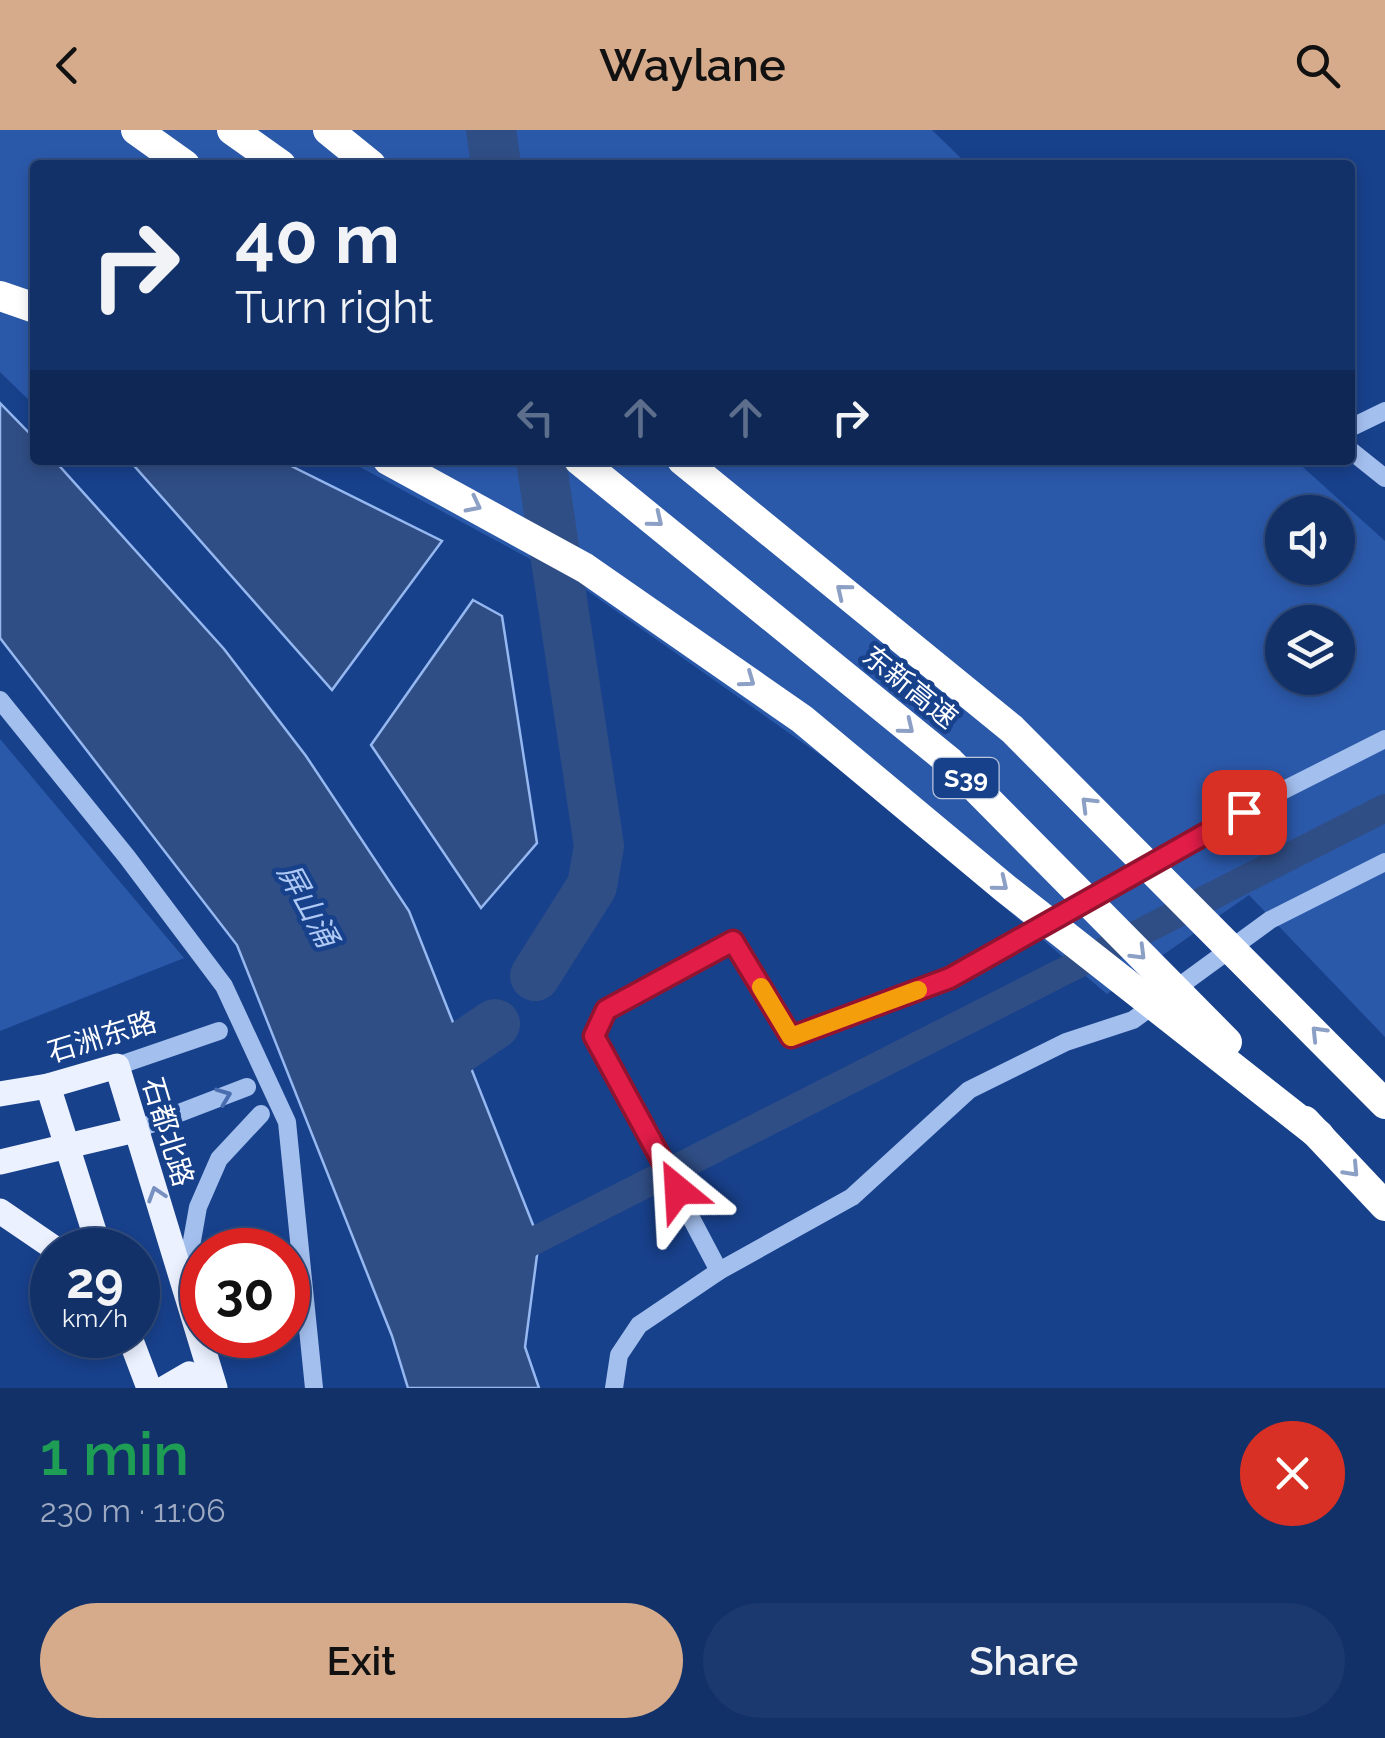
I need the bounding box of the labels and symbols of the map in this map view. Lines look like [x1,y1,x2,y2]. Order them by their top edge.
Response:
one-way arrow [464,493,482,512]
one-way arrow [644,508,662,526]
one-way arrow [837,585,855,603]
street label: 东新高速 [856,639,964,735]
one-way arrow [736,668,755,686]
one-way arrow [895,715,913,733]
road number: S39 [934,758,998,798]
pin [1202,770,1287,855]
one-way arrow [1082,798,1100,816]
water label: 屏山涌 [271,857,347,955]
one-way arrow [989,872,1007,890]
one-way arrow [1128,942,1146,960]
street label: 石洲东路 [44,1005,160,1069]
one-way arrow [1312,1027,1330,1045]
street label: 石都北路 [136,1074,200,1190]
one-way arrow [214,1087,231,1108]
position arrow [626,1138,730,1242]
one-way arrow [1340,1159,1358,1177]
one-way arrow [147,1187,167,1204]
speed limit sign: 30 [180,1228,310,1358]

